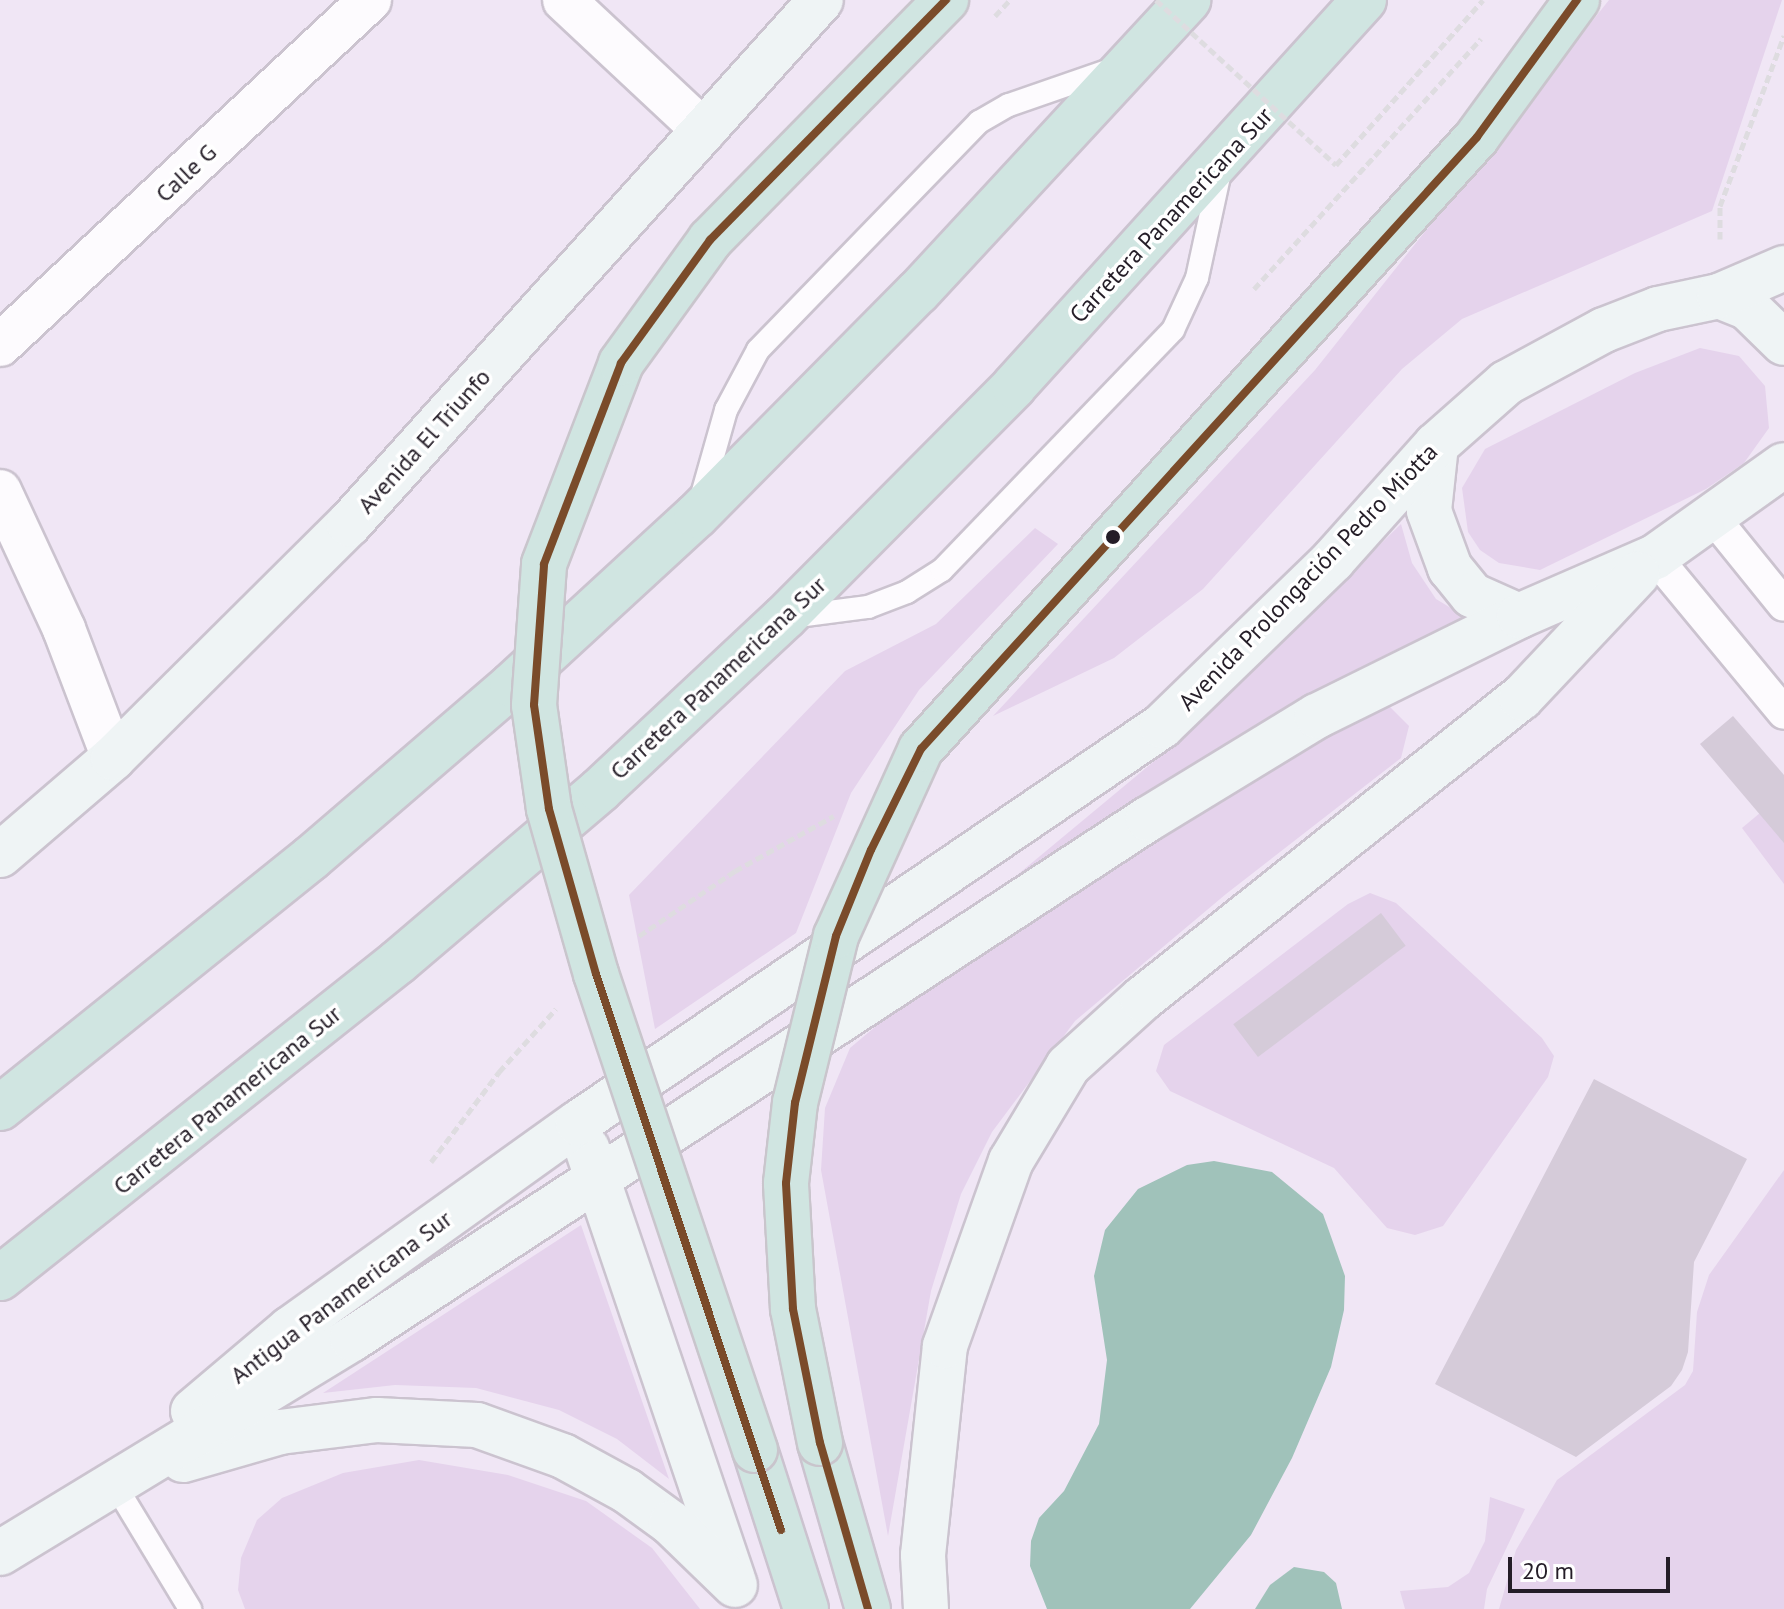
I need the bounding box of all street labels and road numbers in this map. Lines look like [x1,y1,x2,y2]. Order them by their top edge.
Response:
street label: Carretera Panamericana Sur [1064,101,1278,329]
street label: Calle G [150,138,222,208]
street label: Avenida El Triunfo [351,362,497,520]
street label: Avenida Prolongación Pedro Miotta [1173,437,1443,717]
street label: Carretera Panamericana Sur [604,571,832,785]
street label: Carretera Panamericana Sur [108,999,346,1201]
street label: Antigua Panamericana Sur [225,1204,457,1390]

